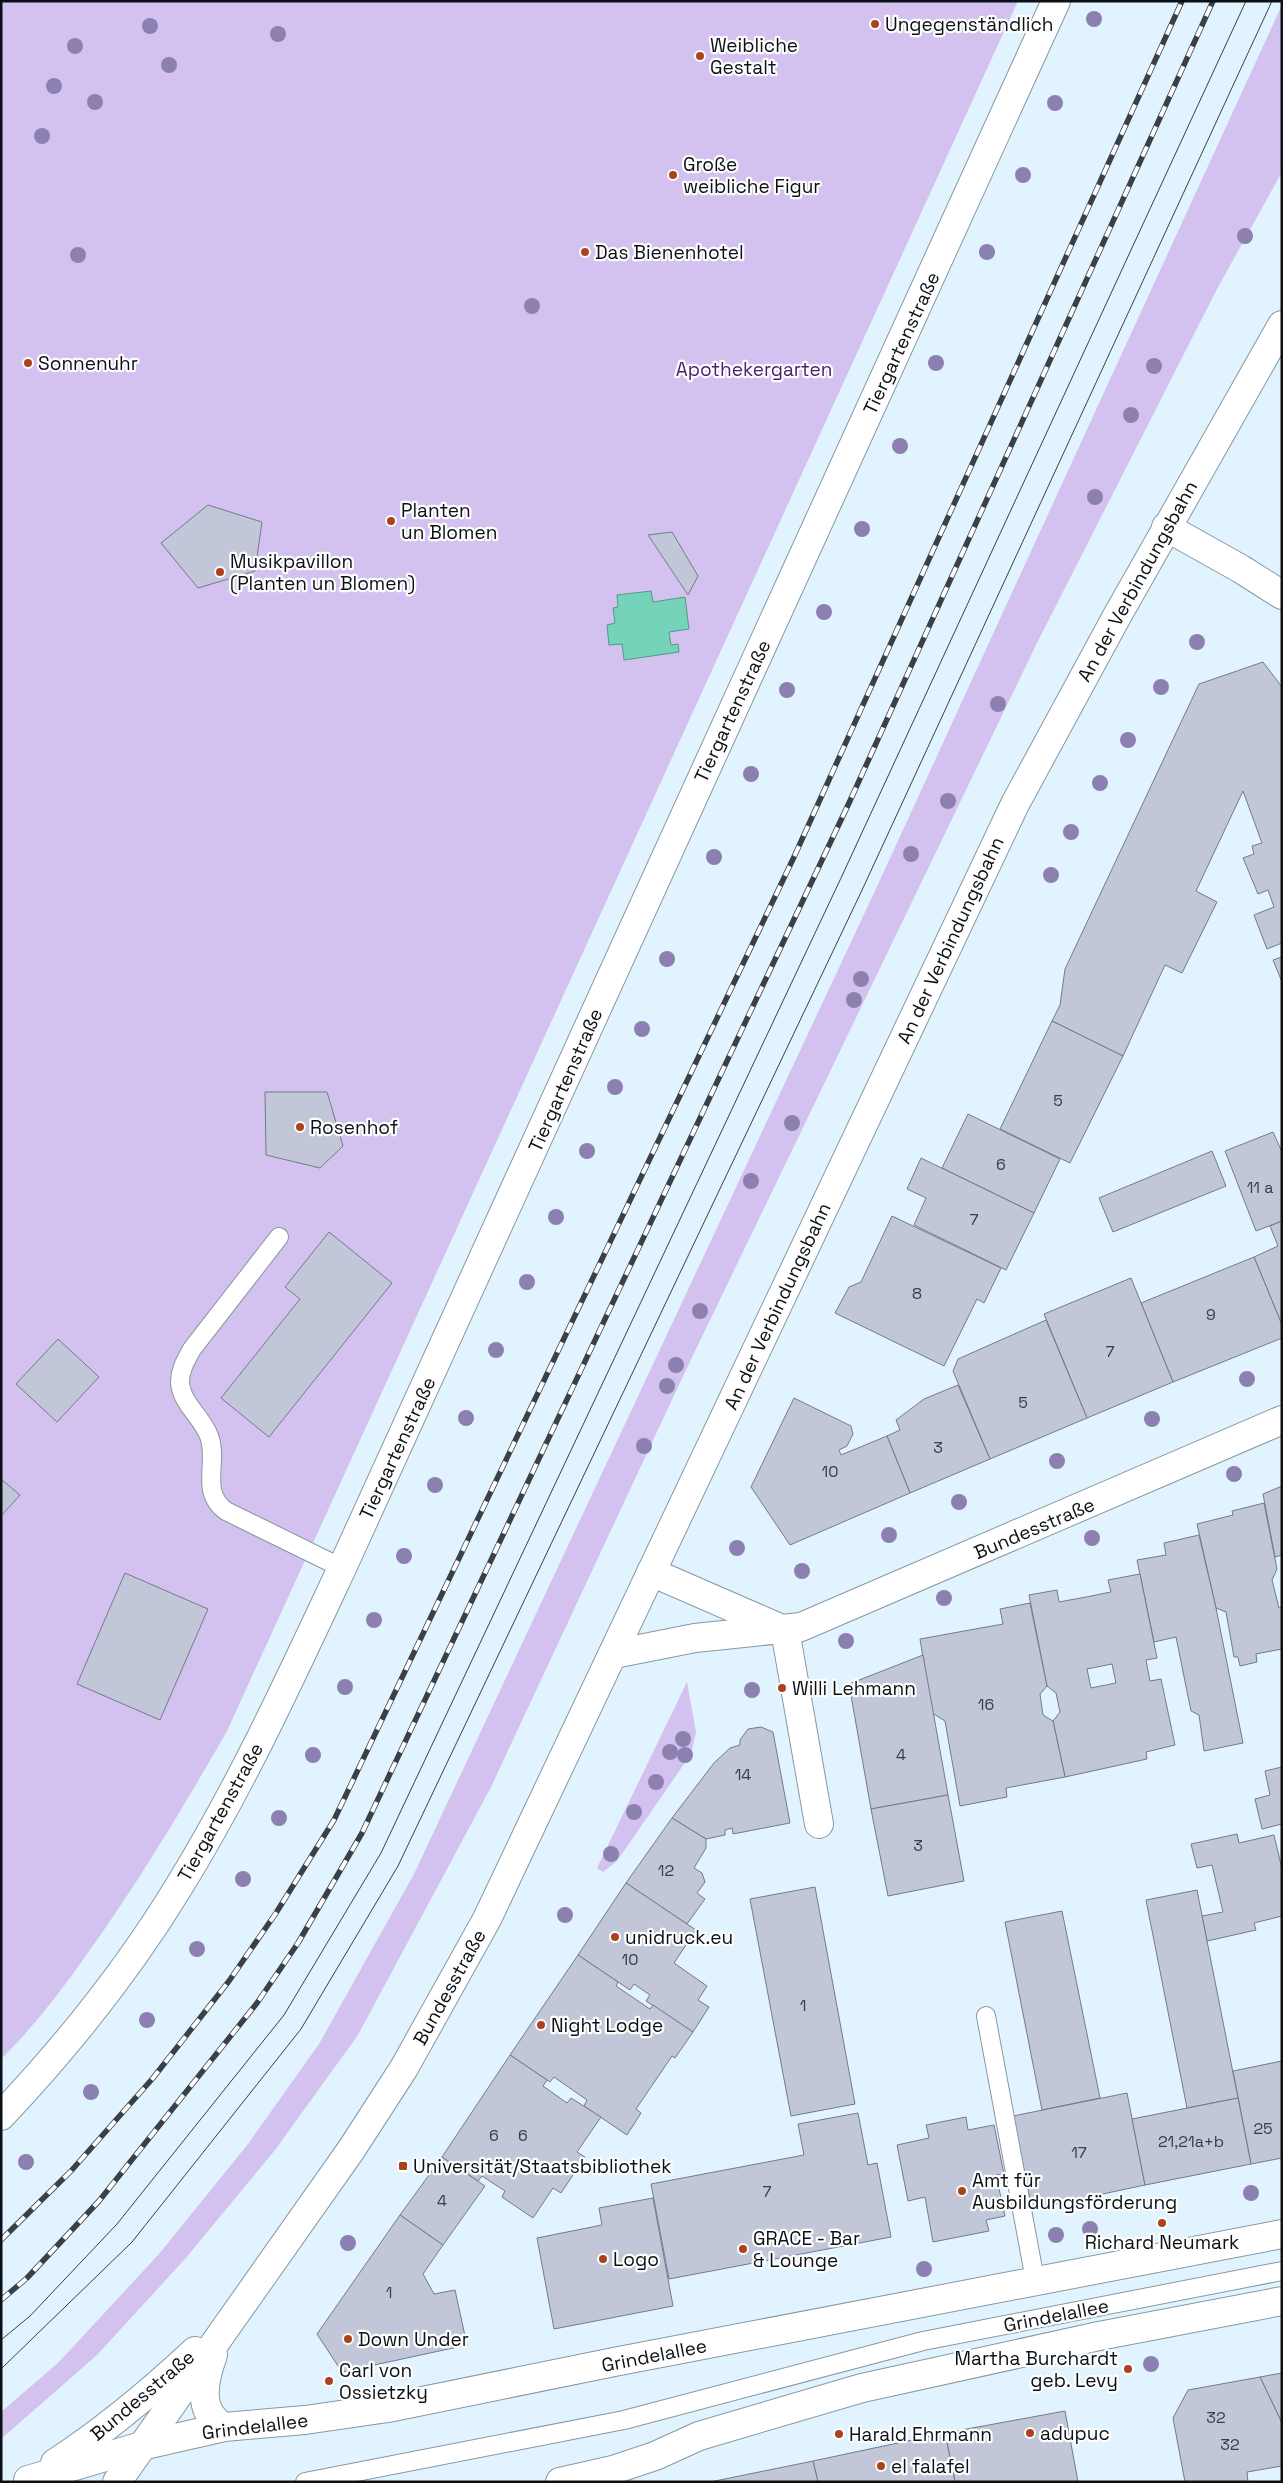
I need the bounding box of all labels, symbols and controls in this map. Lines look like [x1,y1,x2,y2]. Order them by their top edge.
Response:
place label: Ungegenständlich [885,12,1053,37]
marker: Ungegenständlich [869,18,881,30]
place label: Weibliche Gestalt [710,33,798,80]
marker: Weibliche Gestalt [694,50,706,62]
place label: Große weibliche Figur [683,152,821,199]
marker: Große weibliche Figur [667,169,679,181]
place label: Das Bienenhotel [595,240,744,265]
marker: Das Bienenhotel [579,246,591,258]
street label: Tiergartenstraße [857,268,945,419]
place label: Sonnenuhr [38,351,138,376]
marker: Sonnenuhr [22,357,34,369]
park label: Apothekergarten [676,357,832,382]
street label: An der Verbindungsbahn [1072,476,1203,686]
place label: Planten un Blomen [401,498,497,545]
marker: Planten un Blomen [385,515,397,527]
place label: Musikpavillon (Planten un Blomen) [230,549,415,596]
marker: Musikpavillon (Planten un Blomen) [214,566,226,578]
street label: Tiergartenstraße [688,636,776,787]
street label: An der Verbindungsbahn [891,833,1010,1048]
street label: Tiergartenstraße [523,1004,608,1156]
house number: 5 [1053,1090,1063,1111]
place label: Rosenhof [310,1115,398,1140]
marker: Rosenhof [294,1121,306,1133]
house number: 6 [996,1154,1006,1175]
house number: 11 a [1247,1177,1273,1198]
street label: An der Verbindungsbahn [718,1199,837,1414]
house number: 7 [969,1209,979,1230]
house number: 8 [912,1283,922,1304]
house number: 9 [1206,1304,1216,1325]
house number: 7 [1105,1341,1115,1362]
street label: Tiergartenstraße [353,1373,441,1524]
house number: 5 [1018,1392,1028,1413]
house number: 3 [933,1437,943,1458]
house number: 10 [822,1461,838,1482]
street label: Bundesstraße [970,1492,1098,1565]
place label: Willi Lehmann [792,1676,916,1701]
marker: Willi Lehmann [776,1682,788,1694]
house number: 16 [978,1694,994,1715]
street label: Tiergartenstraße [172,1738,269,1886]
house number: 4 [896,1744,906,1765]
house number: 14 [735,1764,751,1785]
house number: 3 [913,1835,923,1856]
house number: 12 [658,1860,674,1881]
street label: Bundesstraße [407,1925,492,2050]
place label: unidruck.eu [625,1925,733,1950]
marker: unidruck.eu [609,1931,621,1943]
house number: 10 [622,1949,638,1970]
house number: 1 [800,1995,806,2016]
place label: Night Lodge [551,2013,663,2038]
marker: Night Lodge [535,2019,547,2031]
house number: 25 [1253,2118,1273,2139]
house number: 6 [489,2125,499,2146]
house number: 6 [518,2125,528,2146]
house number: 21,21a+b [1158,2131,1224,2152]
house number: 17 [1071,2142,1087,2163]
place label: Universität/Staatsbibliothek [413,2154,671,2179]
marker: Universität/Staatsbibliothek [397,2160,409,2172]
place label: Amt für Ausbildungsförderung [972,2168,1177,2215]
house number: 7 [762,2181,772,2202]
marker: Amt für Ausbildungsförderung [956,2185,968,2197]
house number: 4 [437,2190,447,2211]
marker: Richard Neumark [1156,2217,1168,2229]
place label: GRACE - Bar & Lounge [753,2226,860,2273]
place label: Richard Neumark [1085,2230,1239,2255]
marker: GRACE - Bar & Lounge [737,2243,749,2255]
place label: Logo [613,2247,659,2272]
marker: Logo [597,2253,609,2265]
house number: 1 [386,2282,392,2303]
street label: Grindelallee [1001,2293,1111,2338]
place label: Down Under [358,2327,469,2352]
marker: Down Under [342,2333,354,2345]
street label: Grindelallee [599,2333,709,2378]
street label: Bundesstraße [85,2344,200,2446]
place label: Martha Burchardt geb. Levy [955,2346,1118,2393]
place label: Carl von Ossietzky [339,2358,428,2405]
marker: Martha Burchardt geb. Levy [1122,2363,1134,2375]
marker: Carl von Ossietzky [323,2375,335,2387]
house number: 32 [1206,2407,1226,2428]
street label: Grindelallee [200,2408,310,2445]
place label: adupuc [1040,2421,1110,2446]
place label: Harald Ehrmann [849,2422,992,2447]
marker: adupuc [1024,2427,1036,2439]
marker: Harald Ehrmann [833,2428,845,2440]
house number: 32 [1220,2434,1240,2455]
place label: el falafel [891,2454,970,2479]
marker: el falafel [875,2460,887,2472]

